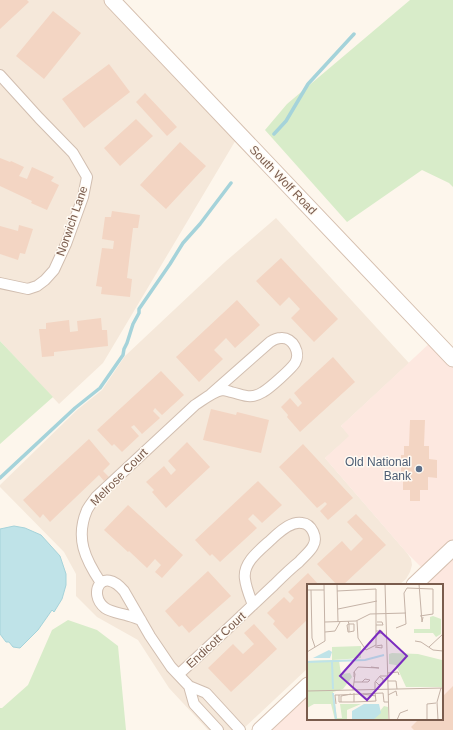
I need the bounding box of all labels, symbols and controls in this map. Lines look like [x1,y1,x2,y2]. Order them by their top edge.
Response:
street label: South Wolf Road [247,143,319,217]
street label: Norwich Lane [53,184,91,258]
street label: Melrose Court [87,445,151,509]
place label: Old National Bank [345,455,412,483]
marker: Old National Bank [414,464,424,474]
inset map [307,584,443,720]
street label: Endicott Court [183,609,249,671]

